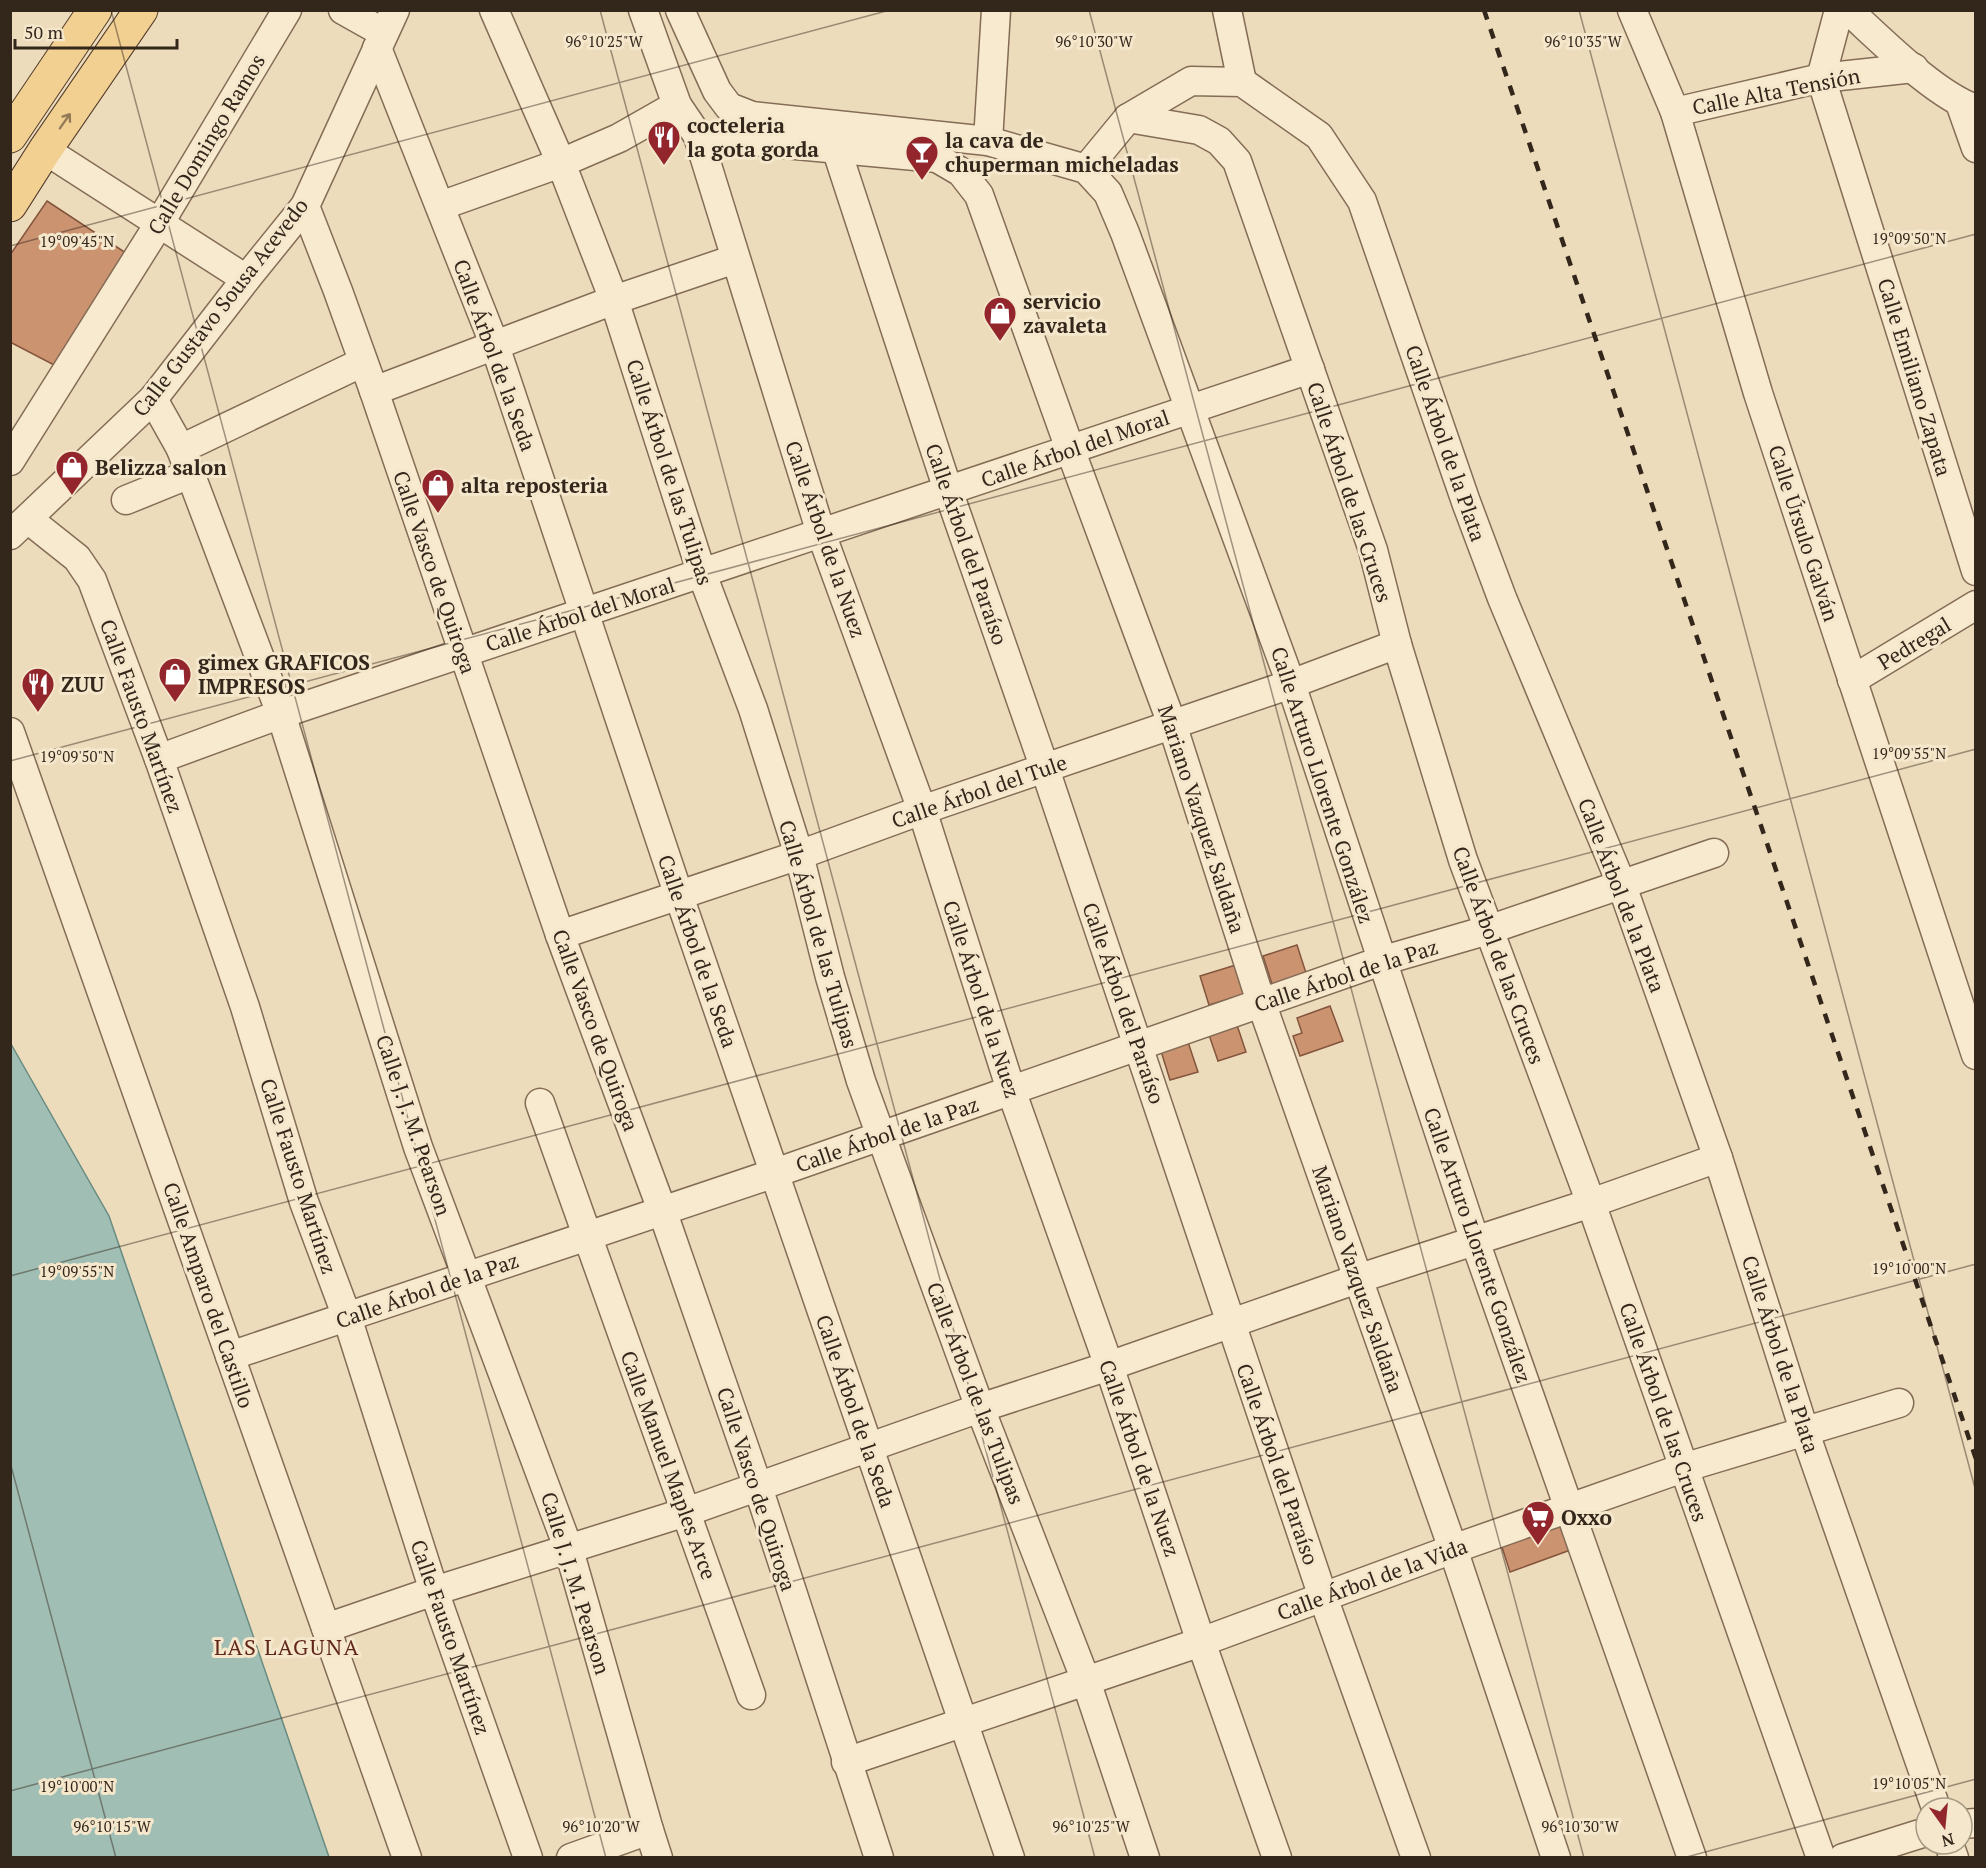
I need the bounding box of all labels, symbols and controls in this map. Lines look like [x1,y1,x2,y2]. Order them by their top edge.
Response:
scale bar [15,12,177,50]
text: 50 m [24,20,64,44]
text: 96°10'25"W [565,31,644,51]
text: 96°10'30"W [1055,31,1134,51]
text: 96°10'35"W [1544,31,1623,51]
street label: Calle Domingo Ramos [141,48,271,240]
street label: Calle Alta Tensión [1690,61,1863,121]
place label: cocteleria la gota gorda [687,111,819,163]
one-way arrow [59,113,71,129]
restaurant icon: cocteleria la gota gorda [646,119,682,166]
place label: la cava de chuperman micheladas [945,126,1179,178]
bar icon: la cava de chuperman micheladas [904,134,940,181]
street label: Calle Gustavo Sousa Acevedo [126,192,314,422]
text: 19°09'50"N [1872,228,1946,248]
text: 19°09'45"N [40,231,114,251]
street label: Calle Árbol de la Seda [447,255,543,455]
street label: Calle Emiliano Zapata [1872,274,1959,480]
place label: servicio zavaleta [1023,287,1107,339]
shop icon: servicio zavaleta [982,295,1018,342]
street label: Calle Árbol de la Plata [1399,341,1493,545]
street label: Calle Árbol de las Tulipas [620,355,720,589]
street label: Calle Árbol de las Cruces [1301,378,1399,606]
street label: Calle Árbol del Moral [977,403,1173,493]
street label: Calle Árbol de la Nuez [779,437,873,641]
street label: Calle Árbol del Paraíso [919,440,1015,648]
street label: Calle Úrsulo Galván [1762,441,1846,625]
shop icon: Belizza salon [54,449,90,496]
place label: Belizza salon [95,453,227,481]
street label: Calle Vasco de Quiroga [387,467,483,678]
shop icon: alta reposteria [420,467,456,514]
place label: alta reposteria [461,471,608,499]
street label: Calle Árbol del Moral [482,570,678,658]
street label: Pedregal [1872,610,1956,676]
street label: Calle Fausto Martínez [94,615,190,817]
street label: Calle Arturo Llorente González [1265,643,1381,927]
place label: gimex GRAFICOS IMPRESOS [198,648,370,700]
shop icon: gimex GRAFICOS IMPRESOS [157,656,193,703]
restaurant icon: ZUU [20,666,56,713]
place label: ZUU [61,670,104,698]
street label: Mariano Vazquez Saldaña [1152,701,1252,937]
text: 19°09'55"N [1872,743,1946,763]
text: 19°09'50"N [40,746,114,766]
street label: Calle Árbol del Tule [888,748,1070,834]
street label: Calle Árbol de la Plata [1572,794,1672,997]
street label: Calle Árbol de las Tulipas [773,817,865,1051]
street label: Calle Árbol de las Cruces [1446,842,1552,1068]
street label: Calle Árbol de la Seda [652,851,744,1052]
street label: Calle Árbol de la Nuez [937,897,1027,1101]
street label: Calle Árbol del Paraíso [1076,899,1172,1107]
street label: Calle Vasco de Quiroga [546,925,646,1135]
street label: Calle Árbol de la Paz [1251,932,1441,1018]
street label: Calle J. J. M. Pearson [370,1031,458,1220]
street label: Calle Fausto Martínez [254,1075,344,1277]
street label: Calle Árbol de la Paz [792,1090,982,1178]
street label: Calle Arturo Llorente González [1418,1104,1538,1386]
street label: Mariano Vazquez Saldaña [1306,1162,1410,1397]
street label: Calle Amparo del Castillo [157,1178,261,1412]
street label: Calle Árbol de la Paz [332,1246,522,1334]
street label: Calle Árbol de la Plata [1736,1252,1826,1457]
text: 19°10'00"N [1872,1258,1946,1278]
text: 19°09'55"N [40,1261,114,1281]
street label: Calle Árbol de las Tulipas [921,1278,1031,1508]
street label: Calle Árbol de las Cruces [1613,1299,1715,1525]
street label: Calle Árbol de la Seda [810,1311,902,1512]
street label: Calle Manuel Maples Arce [615,1347,723,1583]
street label: Calle Árbol de la Nuez [1093,1356,1187,1560]
street label: Calle Árbol del Paraíso [1230,1360,1326,1568]
street label: Calle Vasco de Quiroga [711,1383,803,1595]
street label: Calle J. J. M. Pearson [535,1488,617,1678]
supermarket icon: Oxxo [1520,1499,1556,1546]
place label: Oxxo [1561,1503,1612,1531]
street label: Calle Árbol de la Vida [1273,1531,1471,1626]
street label: Calle Fausto Martínez [405,1536,497,1738]
district label: LAS LAGUNA [214,1632,360,1661]
text: 19°10'05"N [1872,1773,1946,1793]
text: 19°10'00"N [40,1776,114,1796]
north arrow [1914,1796,1974,1856]
text: 96°10'15"W [73,1816,152,1836]
text: 96°10'20"W [562,1816,641,1836]
text: 96°10'25"W [1052,1816,1131,1836]
text: 96°10'30"W [1541,1816,1620,1836]
text: N [1939,1828,1957,1853]

